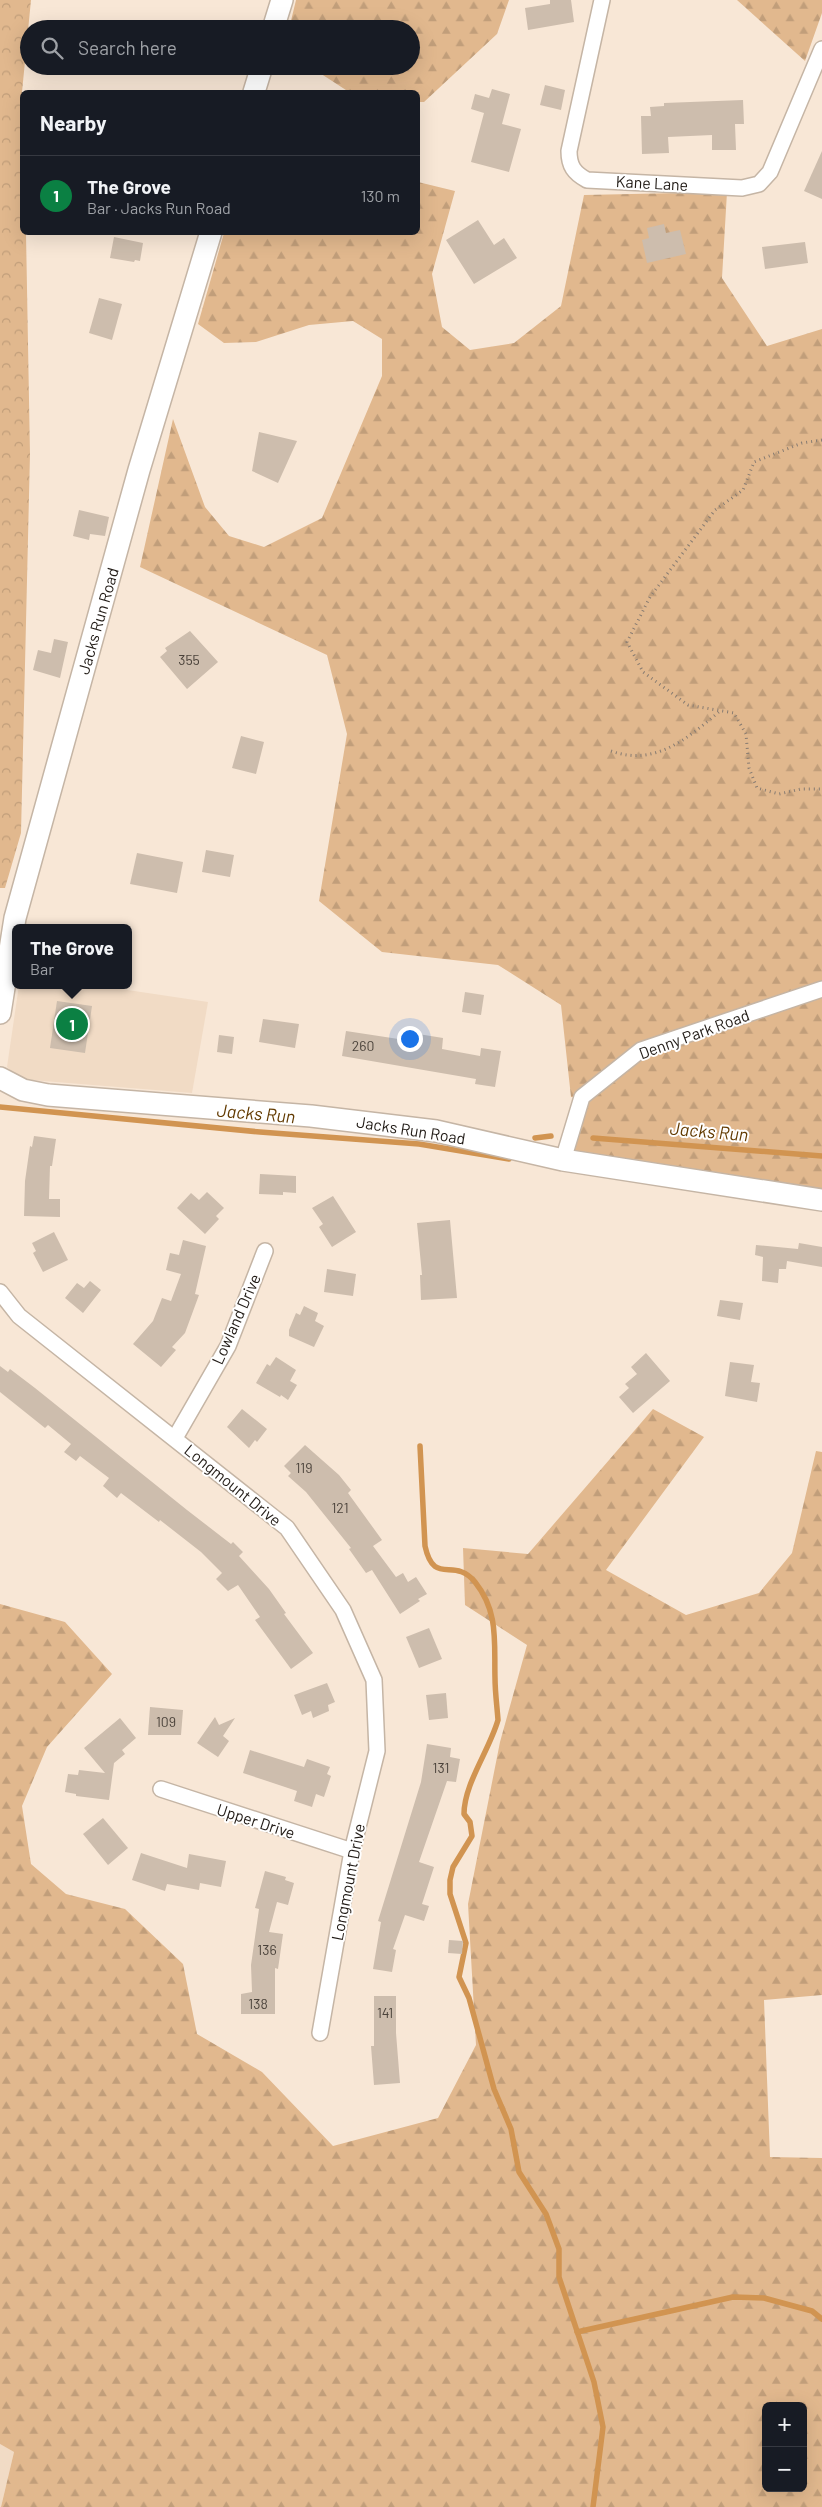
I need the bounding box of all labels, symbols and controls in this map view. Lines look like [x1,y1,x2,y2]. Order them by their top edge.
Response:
search box [20,20,420,75]
icon: search [38,34,66,62]
text: Search here [78,36,177,59]
text: Nearby [40,110,106,135]
street label: Kane Lane [615,171,689,194]
text: The Grove [87,175,171,198]
text: 1 [53,186,59,205]
text: 130 m [361,186,400,205]
text: Bar · Jacks Run Road [87,198,231,217]
street label: Jacks Run Road [73,565,122,676]
house number: 355 [178,651,200,668]
popup [12,924,132,989]
text: The Grove [30,936,114,959]
text: Bar [30,959,54,978]
pin: 1 [56,1005,88,1043]
street label: Denny Park Road [636,1005,752,1062]
your location [397,1026,423,1052]
house number: 260 [352,1037,374,1054]
water label: Jacks Run [216,1099,296,1127]
street label: Jacks Run Road [355,1112,467,1148]
water label: Jacks Run [669,1117,749,1145]
street label: Lowland Drive [207,1271,264,1367]
street label: Longmount Drive [181,1440,285,1529]
house number: 119 [295,1459,313,1476]
house number: 121 [331,1499,349,1516]
house number: 109 [156,1713,176,1730]
house number: 131 [433,1759,449,1776]
street label: Upper Drive [215,1799,298,1842]
street label: Longmount Drive [327,1822,368,1942]
house number: 136 [257,1941,277,1958]
house number: 138 [248,1995,268,2012]
house number: 141 [377,2004,393,2021]
map controls [762,2402,807,2492]
button: + [762,2402,807,2447]
button: − [762,2447,807,2492]

